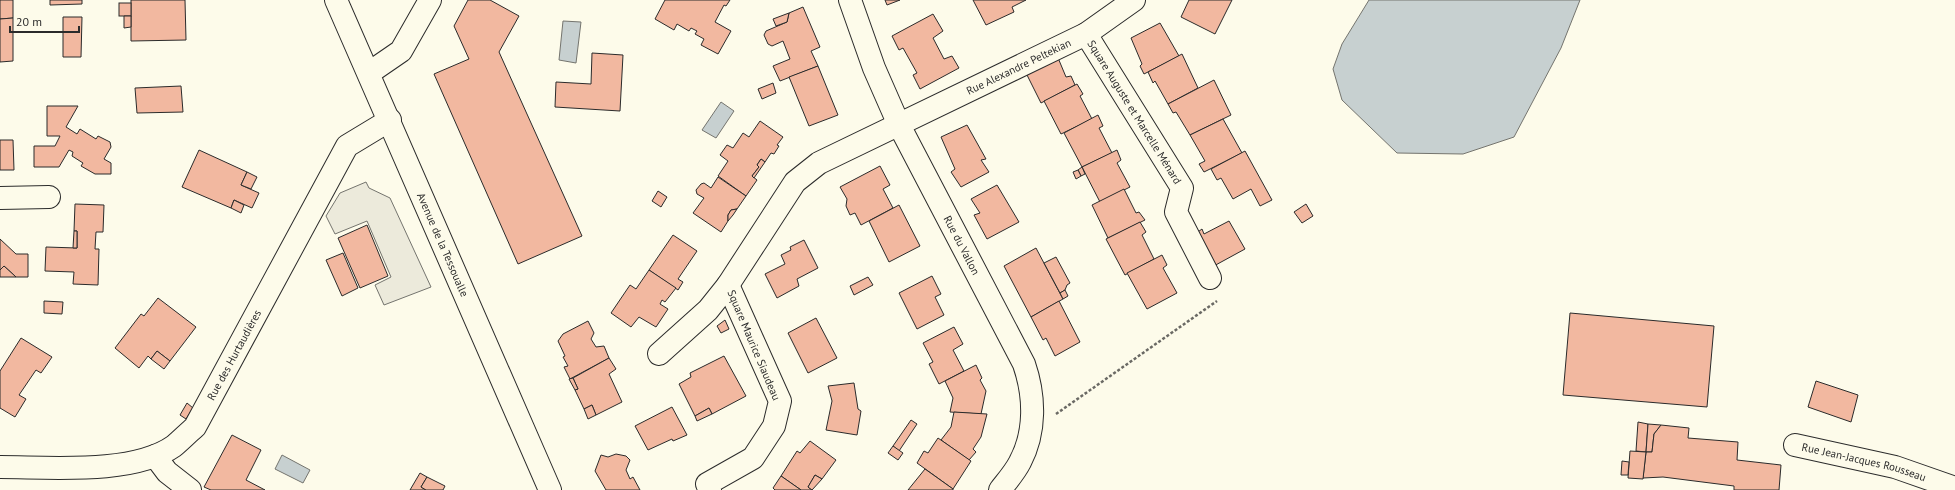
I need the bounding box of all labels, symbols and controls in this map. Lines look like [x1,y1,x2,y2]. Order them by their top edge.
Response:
scale bar [10,8,79,34]
text: 20 m [16,14,42,29]
street label: Rue Alexandre Peltekian [964,35,1073,98]
street label: Square Auguste et Marcelle Ménard [1085,37,1185,187]
street label: Avenue de la Tessoualle [414,191,472,299]
street label: Rue du Vallon [941,213,983,277]
street label: Square Maurice Siaudeau [724,288,784,402]
street label: Rue des Hurtaudières [204,307,264,403]
street label: Rue Jean-Jacques Rousseau [1800,440,1928,484]

